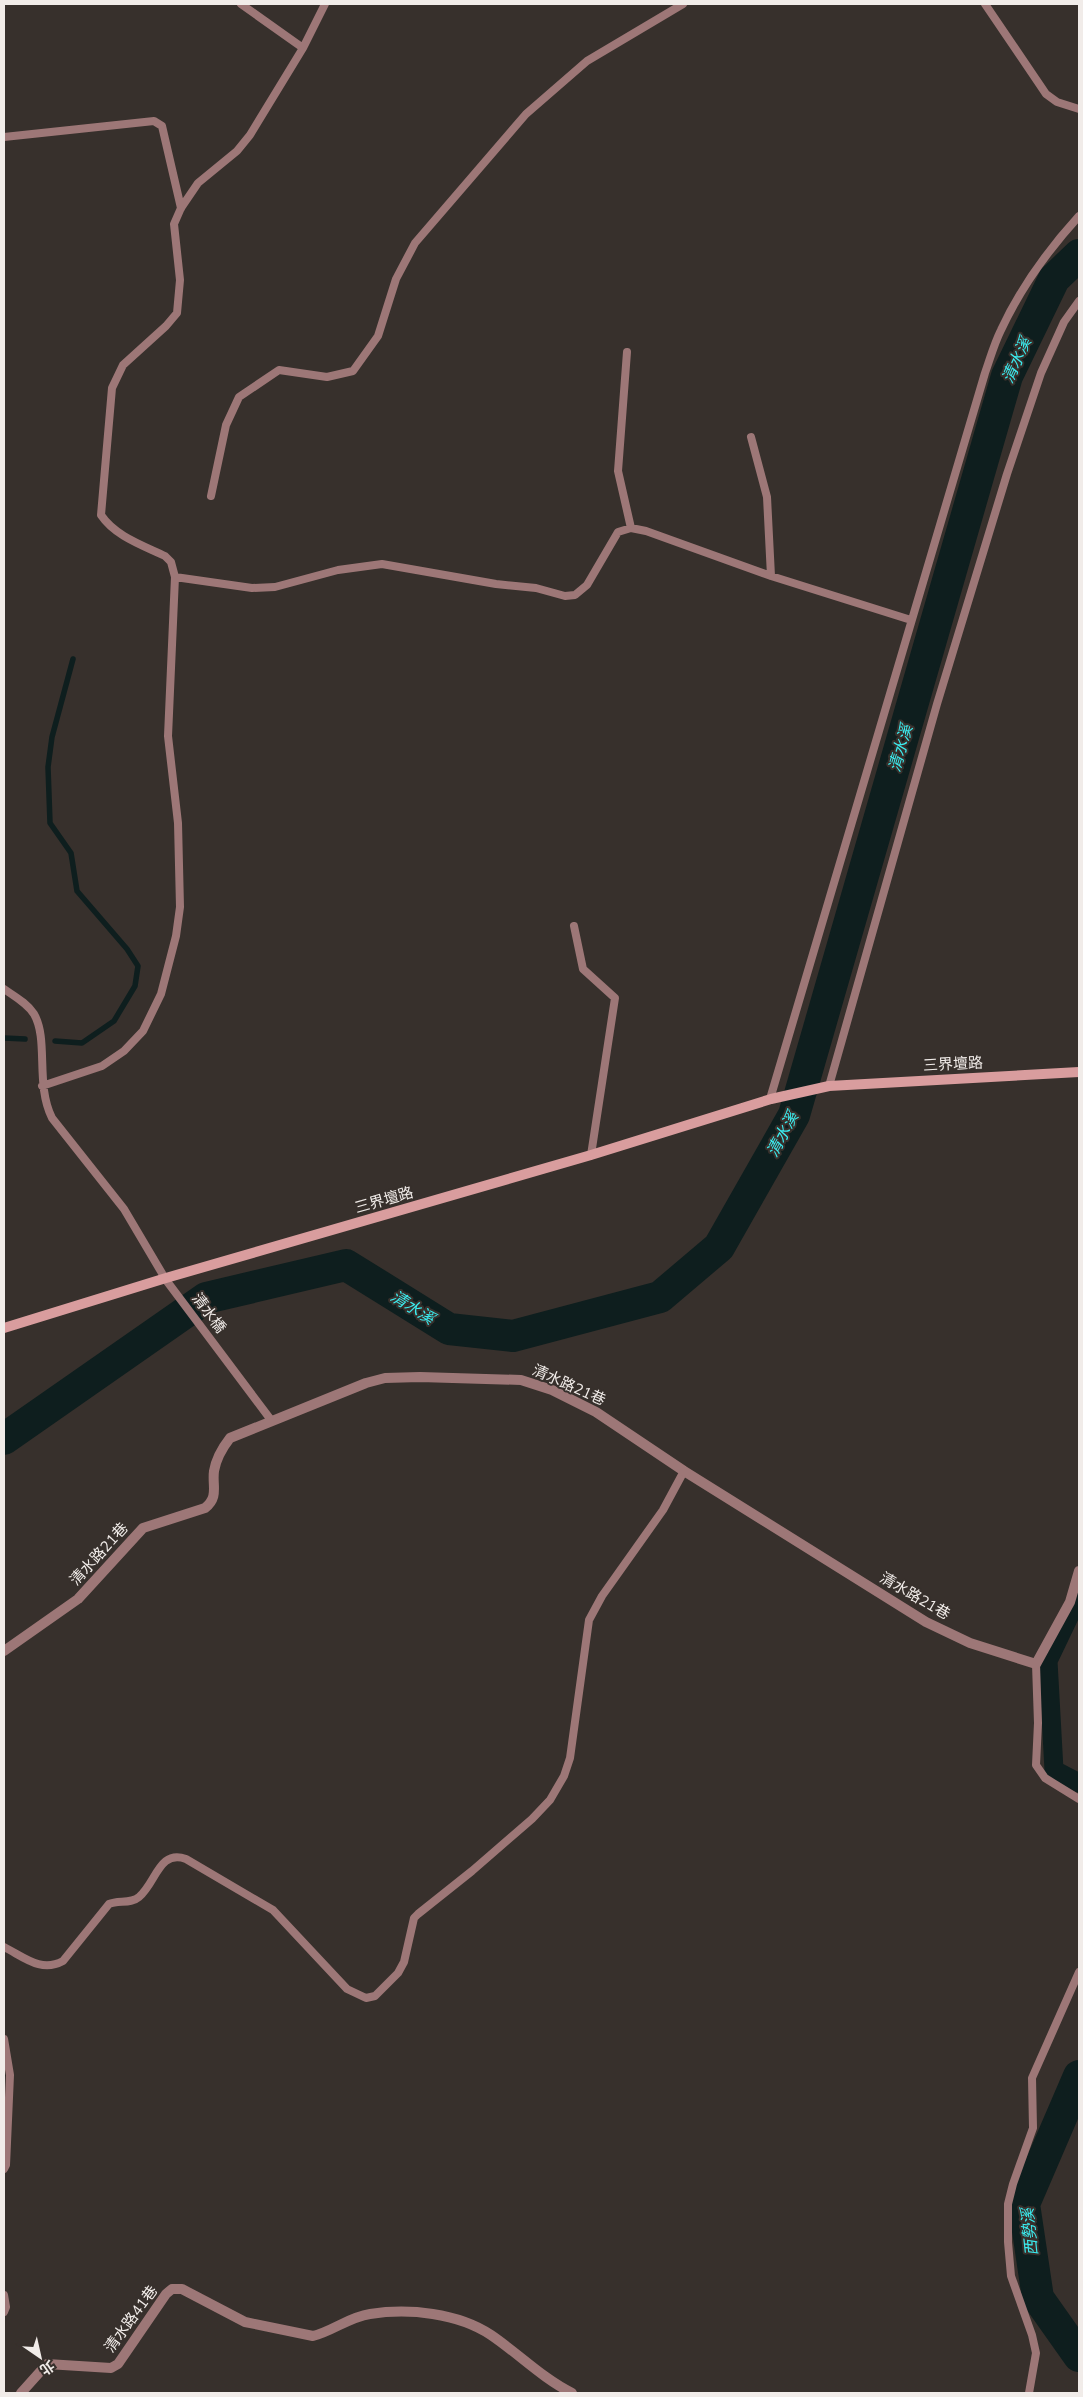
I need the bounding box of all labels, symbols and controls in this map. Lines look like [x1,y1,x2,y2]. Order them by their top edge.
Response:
water label: 清水溪 [997,332,1038,387]
water label: 清水溪 [884,720,919,774]
street label: 三界壇路 [923,1052,983,1076]
water label: 清水溪 [762,1106,805,1161]
street label: 三界壇路 [352,1182,416,1218]
water label: 清水溪 [386,1286,440,1331]
street label: 清水橋 [187,1289,231,1337]
street label: 清水路21巷 [529,1360,609,1410]
street label: 清水路21巷 [65,1518,133,1590]
street label: 清水路21巷 [876,1568,954,1624]
water label: 西勢溪 [1016,2205,1043,2257]
street label: 清水路41巷 [100,2282,162,2356]
north arrow [15,2332,65,2382]
text: 北 [36,2356,58,2379]

